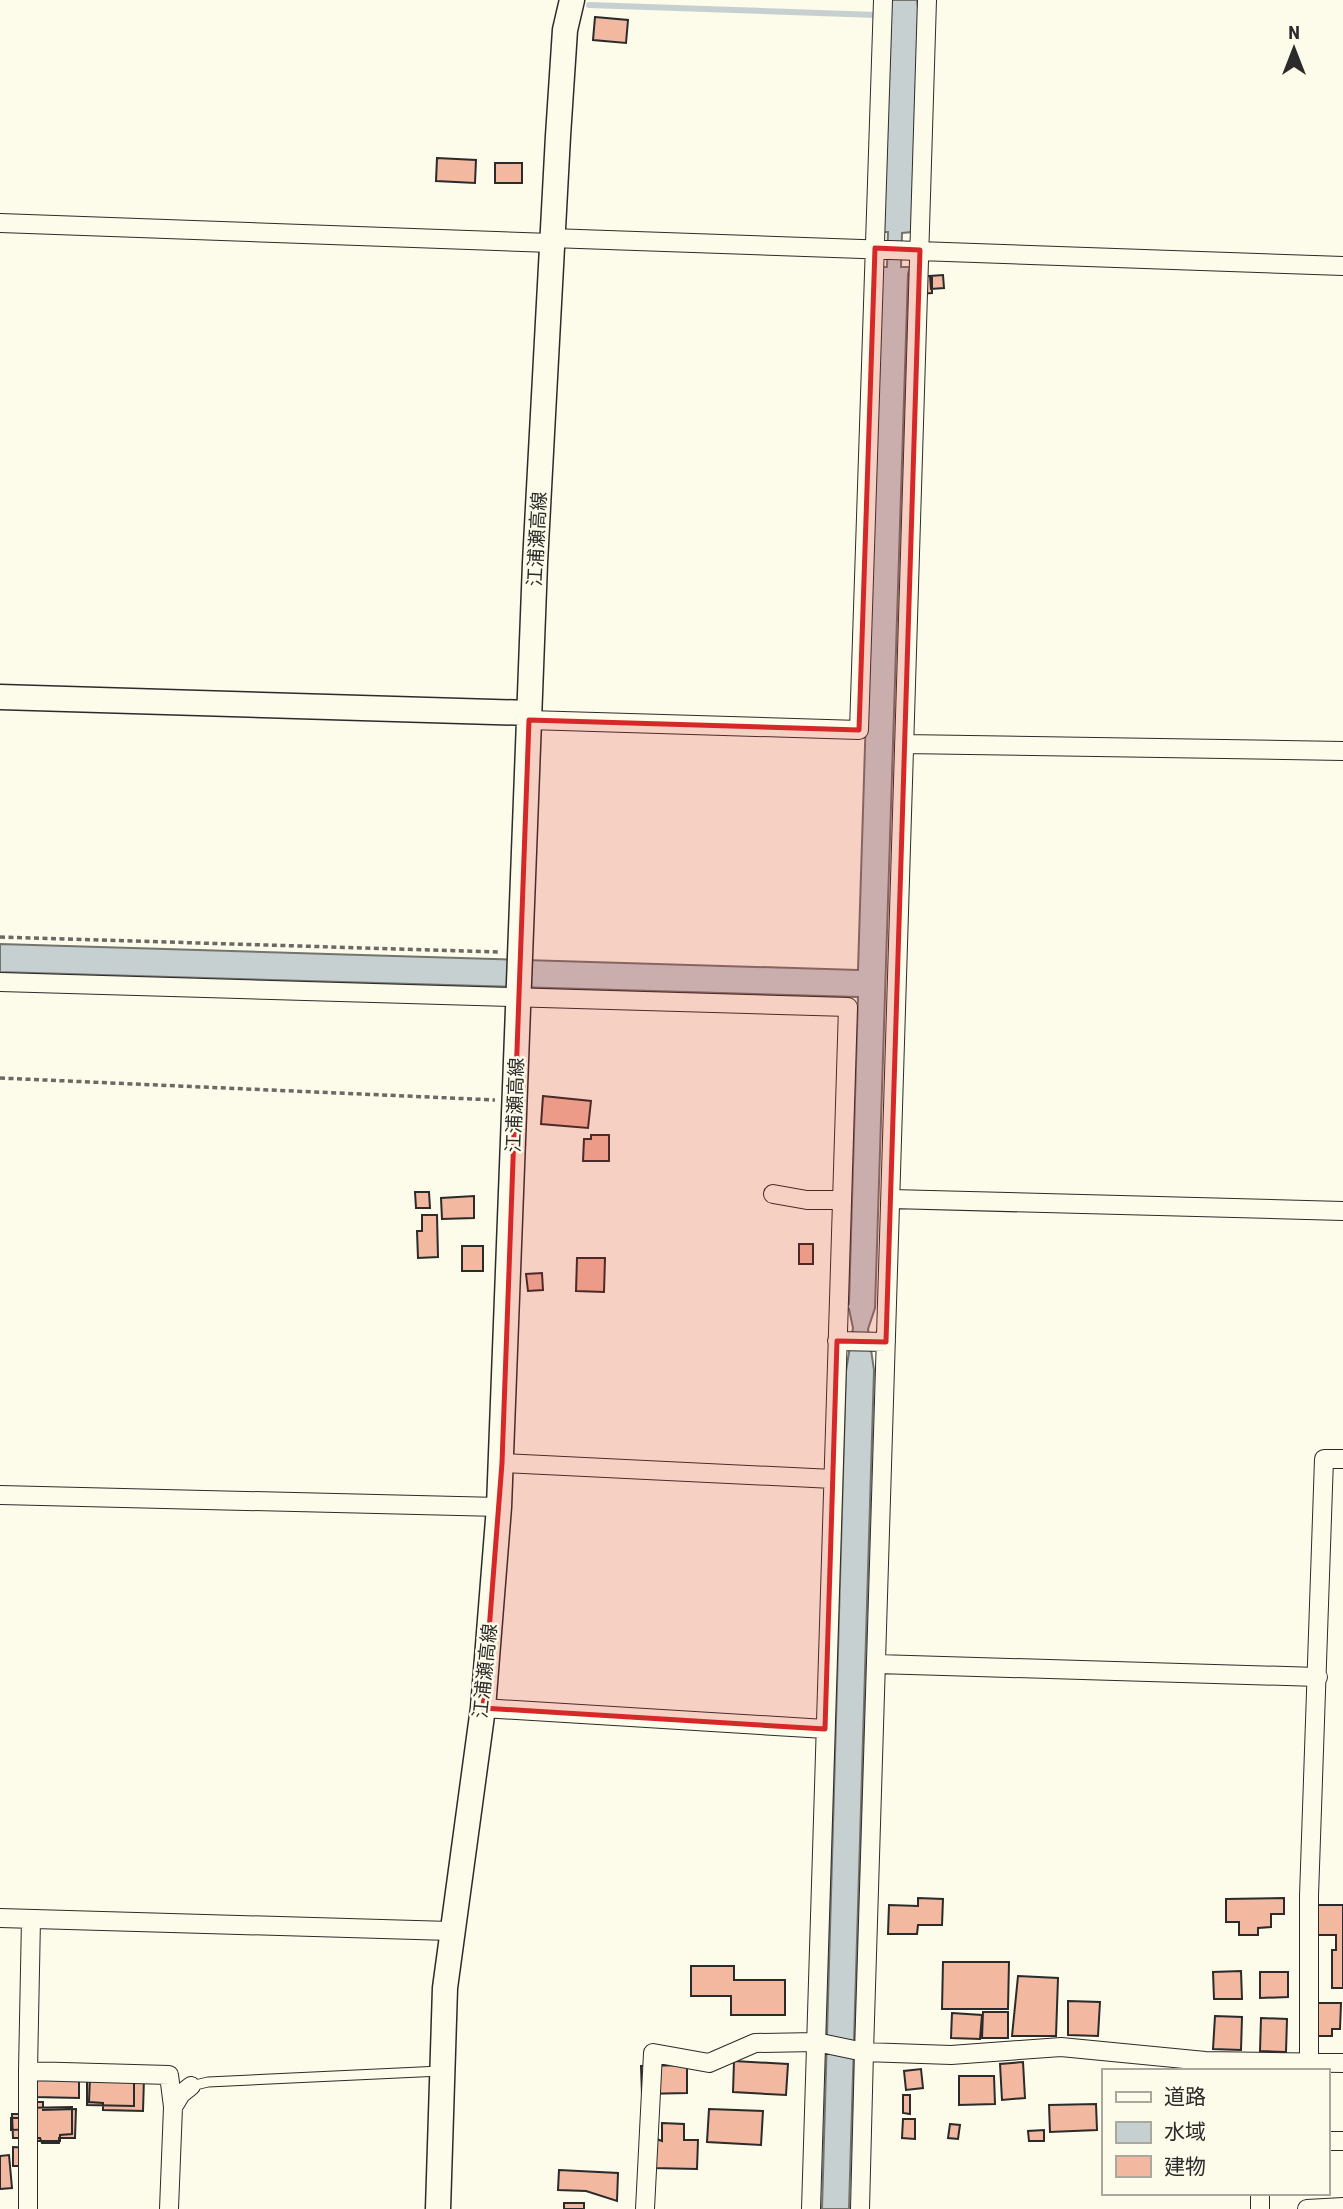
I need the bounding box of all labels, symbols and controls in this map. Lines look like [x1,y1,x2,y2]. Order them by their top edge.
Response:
north arrow [1259,14,1329,84]
text: N [1288,21,1300,44]
street label: 江浦瀬高線 [523,491,551,587]
street label: 江浦瀬高線 [502,1057,528,1153]
street label: 江浦瀬高線 [469,1623,501,1719]
legend [1102,2069,1329,2195]
text: 道路 [1164,2085,1206,2109]
text: 水域 [1164,2120,1206,2144]
text: 建物 [1164,2155,1206,2179]

